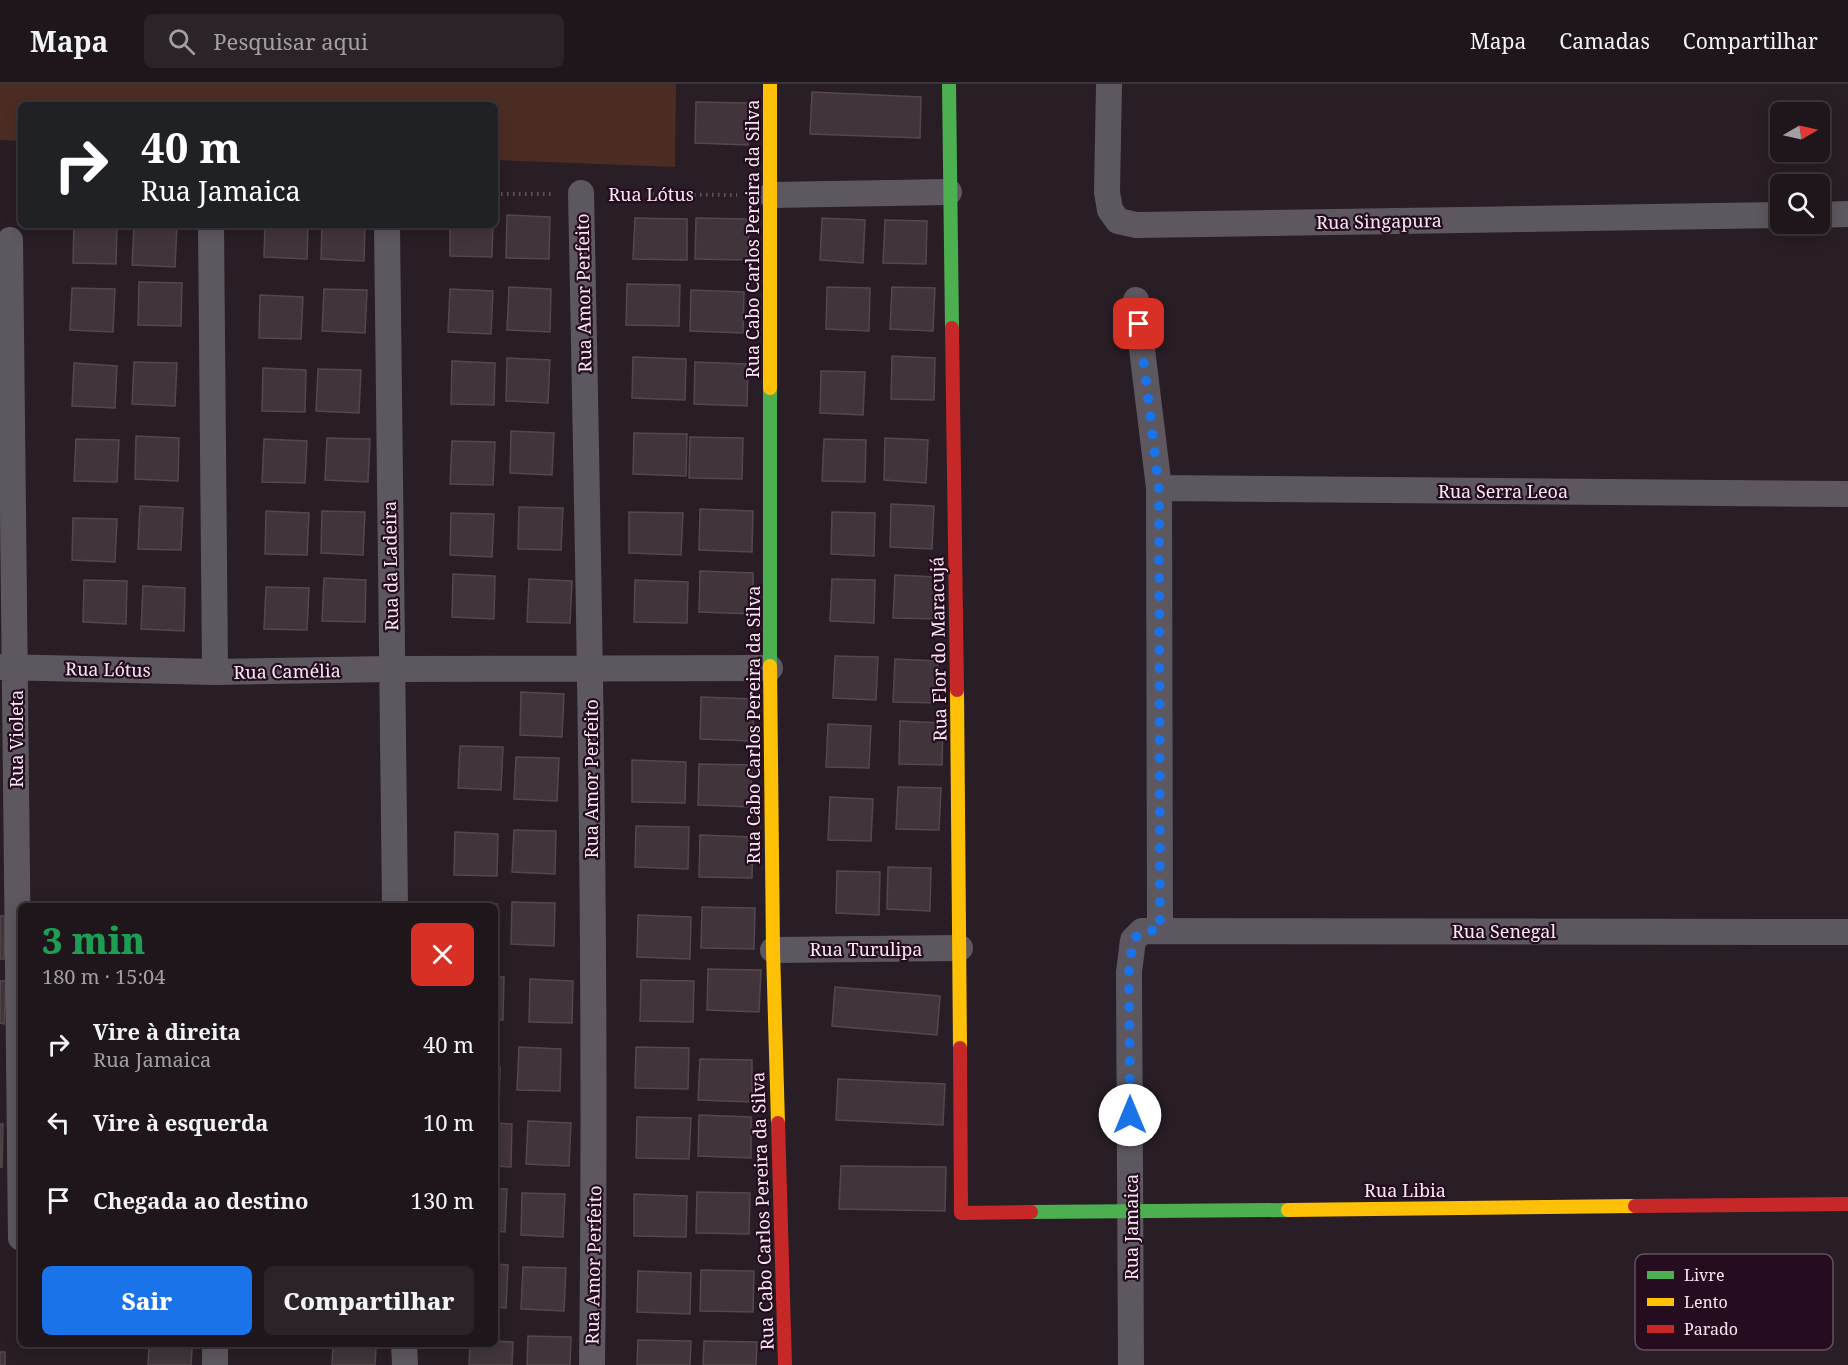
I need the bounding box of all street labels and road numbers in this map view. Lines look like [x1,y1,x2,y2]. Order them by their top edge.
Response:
street label: Rua Cabo Carlos Pereira da Silva [740,100,764,378]
street label: Rua Lótus [608,182,694,206]
street label: Rua Singapura [1316,208,1442,234]
street label: Rua Amor Perfeito [570,213,596,373]
street label: Rua Serra Leoa [1438,479,1568,503]
street label: Rua da Ladeira [377,501,403,631]
street label: Rua Flor do Maracujá [924,556,952,742]
street label: Rua Cabo Carlos Pereira da Silva [741,586,765,864]
street label: Rua Lótus [65,656,151,682]
street label: Rua Camélia [233,658,341,684]
street label: Rua Violeta [4,690,28,788]
street label: Rua Amor Perfeito [579,699,603,859]
street label: Rua Senegal [1452,919,1556,943]
street label: Rua Turulipa [810,937,922,961]
street label: Rua Cabo Carlos Pereira da Silva [745,1071,779,1351]
street label: Rua Jamaica [1119,1174,1143,1280]
street label: Rua Libia [1364,1178,1446,1202]
street label: Rua Amor Perfeito [580,1185,606,1345]

